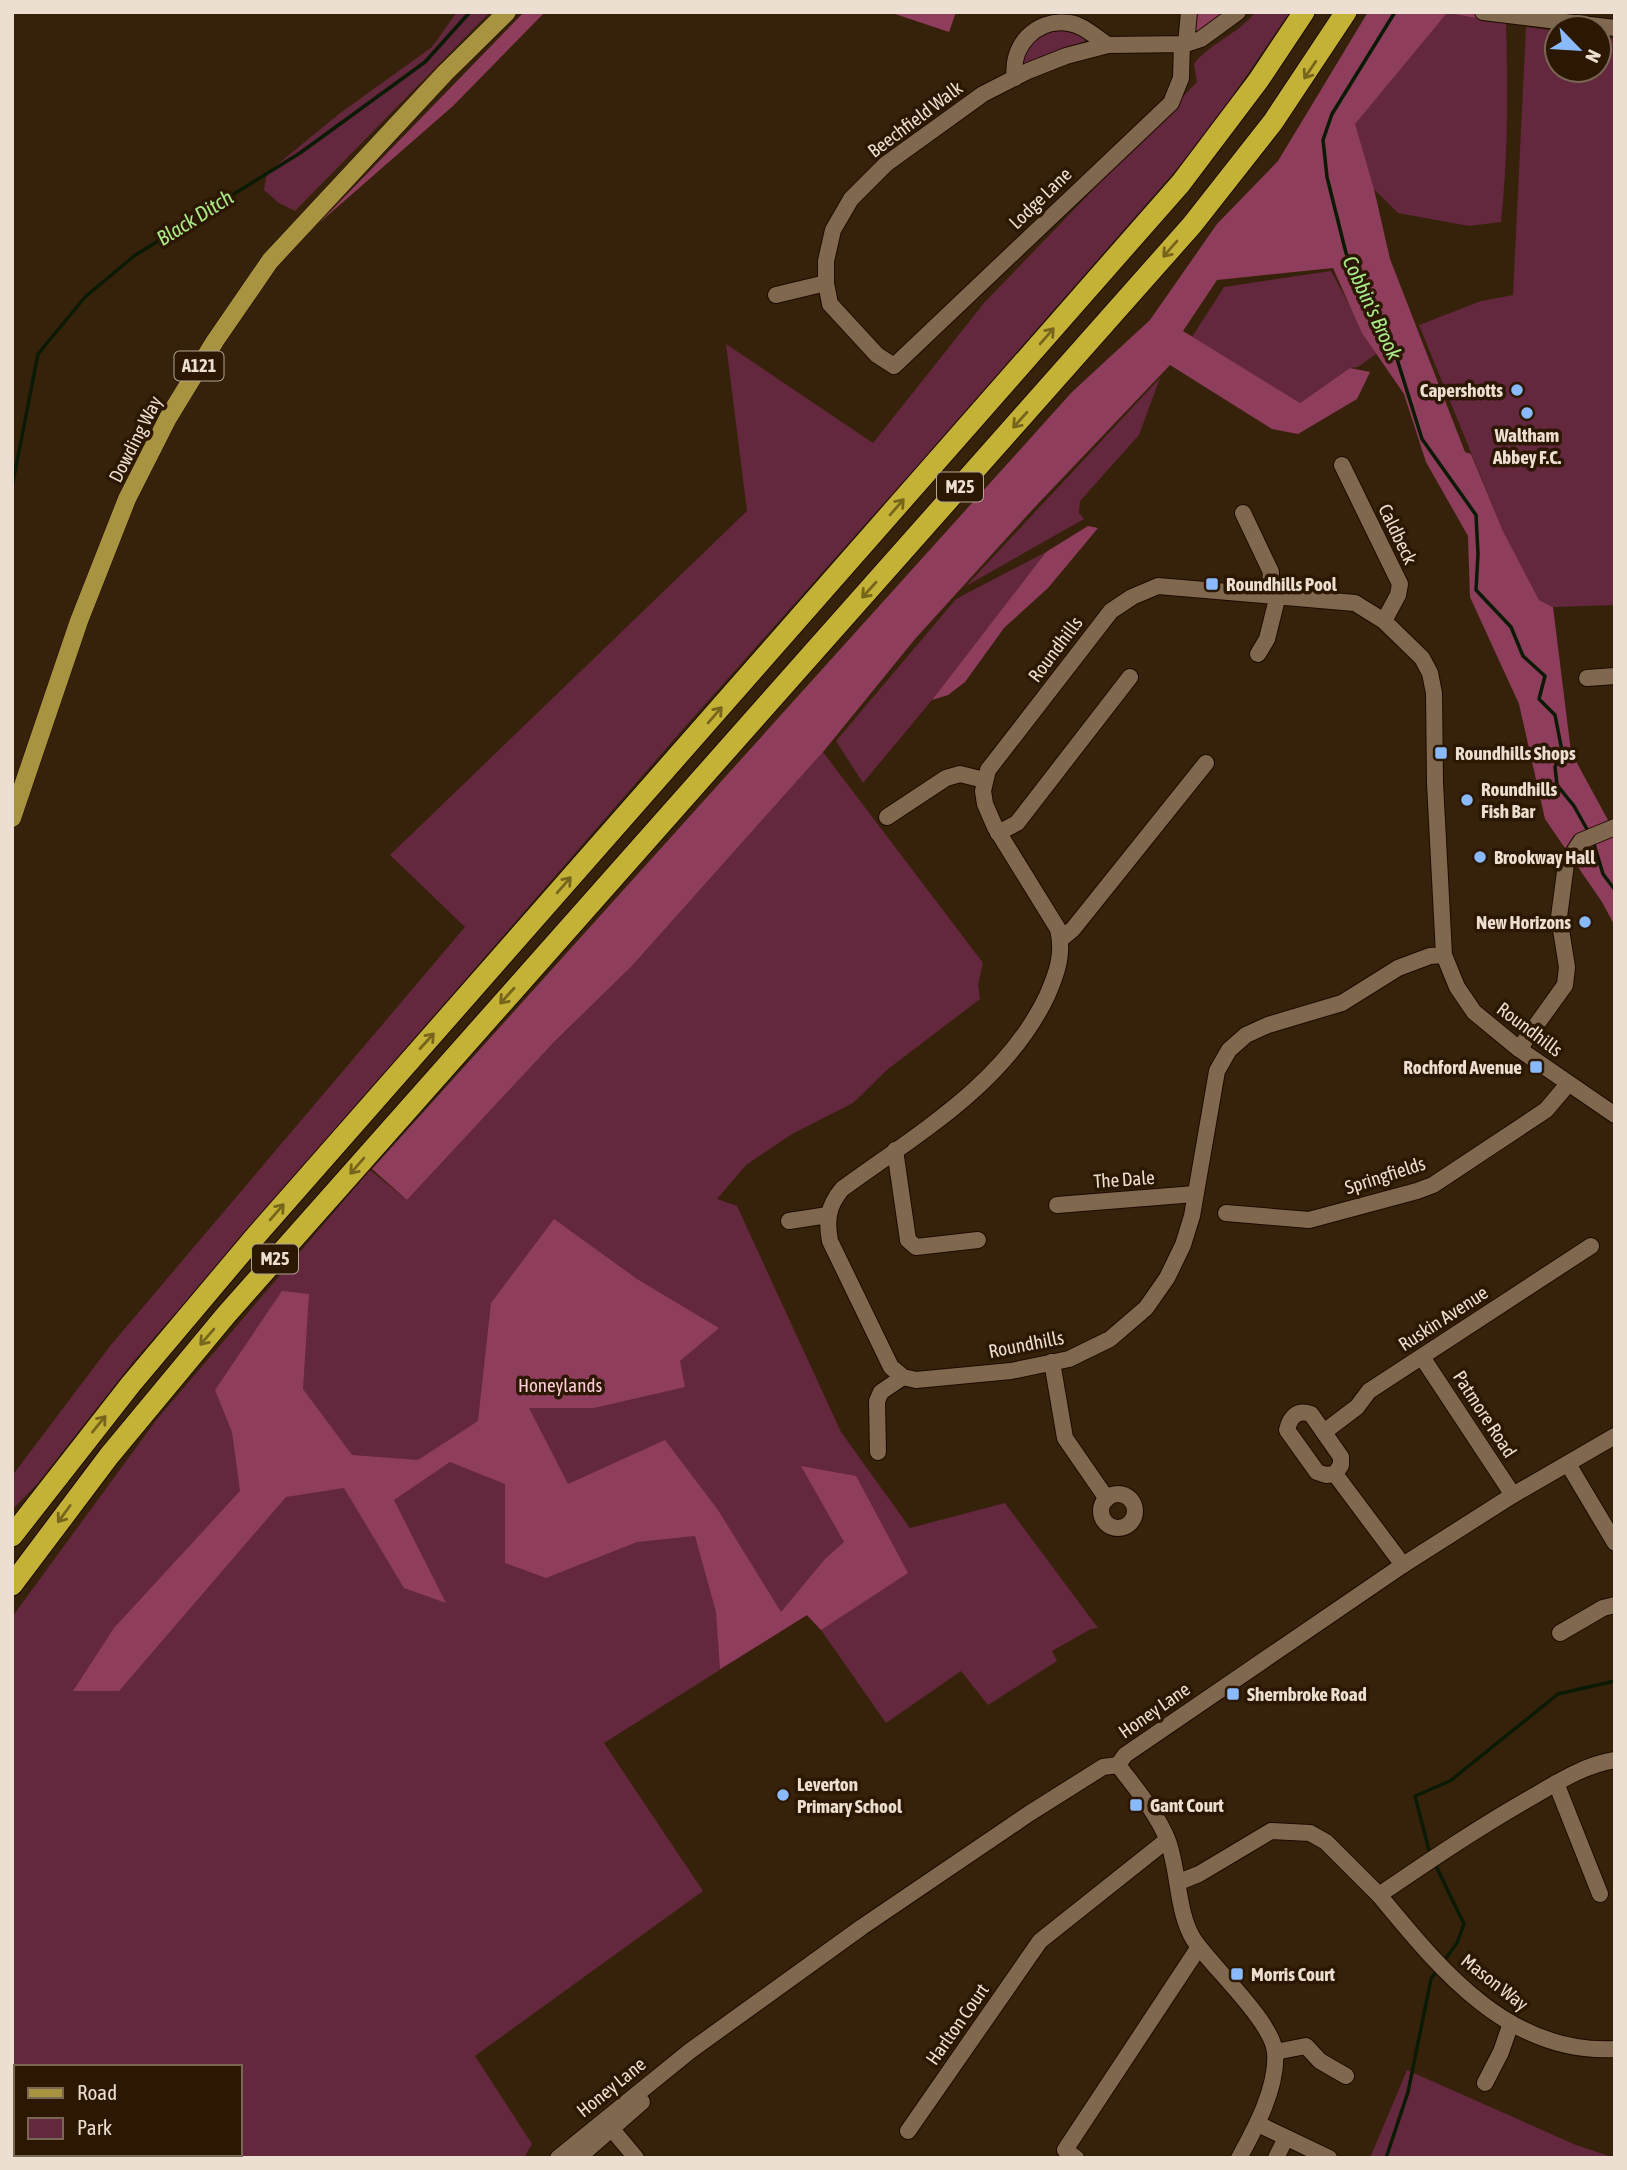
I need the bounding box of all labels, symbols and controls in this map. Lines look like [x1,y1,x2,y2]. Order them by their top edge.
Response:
north arrow [1543,14,1613,84]
text: N [1581,46,1606,66]
one-way arrow [1302,60,1317,79]
street label: Beechfield Walk [863,76,967,162]
street label: Lodge Lane [1004,163,1076,233]
water label: Black Ditch [152,184,237,250]
one-way arrow [1162,240,1178,258]
water label: Cobbin's Brook [1338,252,1408,364]
one-way arrow [1039,327,1055,345]
road number: A121 [174,352,224,380]
place label: Capershotts [1420,379,1503,401]
marker: Capershotts [1509,382,1525,398]
street label: Dowding Way [104,392,166,486]
marker: Waltham Abbey F.C. [1519,405,1535,421]
one-way arrow [1012,411,1028,429]
place label: Waltham Abbey F.C. [1492,424,1562,468]
road number: M25 [937,472,983,502]
one-way arrow [889,498,905,516]
street label: Caldbeck [1374,500,1422,568]
place label: Roundhills Pool [1226,573,1338,595]
marker: Roundhills Pool [1204,576,1220,592]
one-way arrow [860,581,877,598]
street label: Roundhills [1023,612,1087,686]
one-way arrow [707,706,723,724]
place label: Roundhills Shops [1455,742,1576,764]
marker: Roundhills Shops [1433,745,1449,761]
place label: Roundhills Fish Bar [1481,778,1557,822]
marker: Roundhills Fish Bar [1459,792,1475,808]
place label: Brookway Hall [1494,846,1596,868]
marker: Brookway Hall [1472,849,1488,865]
one-way arrow [556,877,572,895]
place label: New Horizons [1476,911,1571,933]
marker: New Horizons [1577,914,1593,930]
one-way arrow [499,987,516,1004]
street label: Roundhills [1493,997,1567,1061]
one-way arrow [419,1032,435,1050]
place label: Rochford Avenue [1403,1056,1522,1078]
marker: Rochford Avenue [1528,1059,1544,1075]
street label: Springfields [1342,1152,1428,1198]
one-way arrow [349,1157,365,1175]
street label: The Dale [1093,1166,1155,1192]
one-way arrow [269,1204,285,1222]
road number: M25 [252,1244,298,1274]
street label: Ruskin Avenue [1394,1281,1492,1355]
street label: Roundhills [986,1326,1066,1362]
one-way arrow [199,1328,215,1346]
street label: Patmore Road [1449,1367,1521,1461]
park label: Honeylands [518,1374,602,1396]
one-way arrow [91,1415,106,1433]
one-way arrow [57,1505,72,1524]
street label: Honey Lane [1114,1677,1194,1743]
place label: Shernbroke Road [1247,1683,1367,1705]
marker: Shernbroke Road [1225,1686,1241,1702]
place label: Leverton Primary School [797,1773,903,1817]
marker: Leverton Primary School [775,1787,791,1803]
place label: Gant Court [1150,1794,1224,1816]
marker: Gant Court [1128,1797,1144,1813]
street label: Mason Way [1457,1949,1533,2015]
place label: Morris Court [1251,1963,1336,1985]
marker: Morris Court [1229,1966,1245,1982]
street label: Harlton Court [921,1979,993,2069]
street label: Honey Lane [572,2053,650,2121]
legend [14,2065,242,2156]
text: Road [77,2080,117,2104]
text: Park [77,2115,112,2139]

